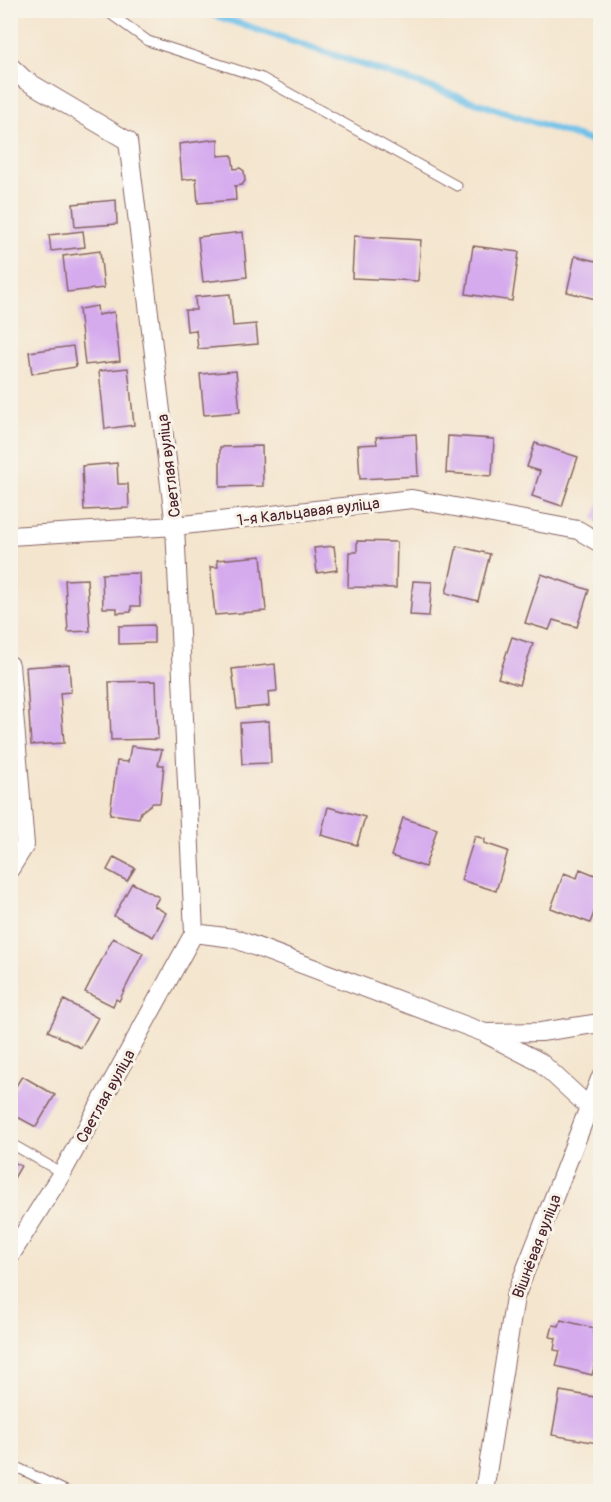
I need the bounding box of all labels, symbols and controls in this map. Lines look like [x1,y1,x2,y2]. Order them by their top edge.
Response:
street label: Светлая вуліца [153,413,185,519]
street label: 1-я Кальцавая вуліца [236,493,381,531]
street label: Светлая вуліца [72,1046,140,1147]
street label: Вішнёвая вуліца [508,1192,566,1301]

